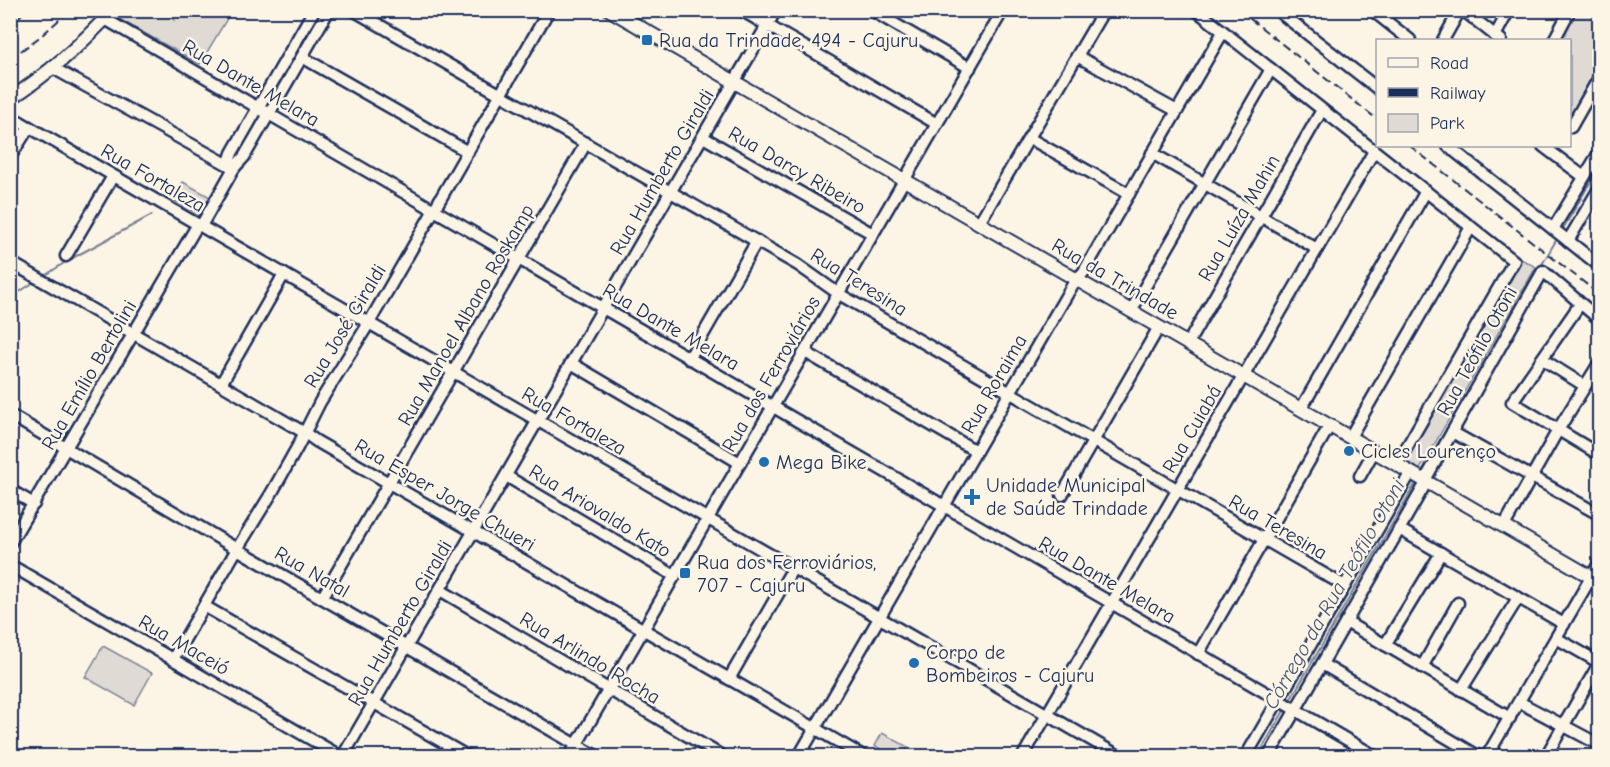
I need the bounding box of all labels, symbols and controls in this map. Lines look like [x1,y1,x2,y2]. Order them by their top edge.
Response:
place label: Rua da Trindade, 494 - Cajuru [659,29,918,52]
marker: Rua da Trindade, 494 - Cajuru [640,33,654,47]
street label: Rua Dante Melara [178,34,324,132]
legend [1376,39,1571,147]
text: Road [1430,53,1469,74]
text: Railway [1430,83,1487,104]
street label: Rua Humberto Giraldi [605,85,719,259]
text: Park [1430,113,1465,134]
street label: Rua Darcy Ribeiro [724,121,870,219]
street label: Rua Fortaleza [97,139,209,217]
street label: Rua Luíza Mahin [1193,151,1285,285]
street label: Rua Manoel Albano Roskamp [393,200,539,430]
street label: Rua da Trindade [1048,233,1182,325]
street label: Rua Teresina [806,243,912,321]
street label: Rua José Giraldi [299,260,391,392]
street label: Rua Dante Melara [598,278,744,376]
street label: Rua Teófilo Otoni [1432,282,1522,420]
street label: Rua dos Ferroviários [717,292,825,456]
street label: Rua Emílio Bertolini [37,296,141,454]
street label: Rua Roraima [956,330,1032,438]
street label: Rua Cuiabá [1158,381,1226,477]
street label: Rua Fortaleza [518,382,630,460]
street label: Rua Esper Jorge Chueri [351,434,539,556]
place label: Cicles Lourenço [1361,440,1496,463]
marker: Cicles Lourenço [1342,444,1356,458]
place label: Mega Bike [776,451,867,474]
marker: Mega Bike [757,455,771,469]
street label: Rua Ariovaldo Kato [525,460,675,562]
place label: Unidade Municipal de Saúde Trindade [986,474,1148,520]
water label: Córrego da Rua Teófilo Otoni [1258,475,1410,713]
marker: Unidade Municipal de Saúde Trindade [963,488,981,506]
street label: Rua Teresina [1225,490,1331,564]
street label: Rua Dante Melara [1034,531,1180,629]
street label: Rua Humberto Giraldi [343,536,457,710]
street label: Rua Natal [271,541,353,603]
place label: Rua dos Ferroviários, 707 - Cajuru [697,551,876,597]
marker: Rua dos Ferroviários, 707 - Cajuru [678,566,692,580]
street label: Rua Arlindo Rocha [516,607,664,709]
street label: Rua Maceió [135,610,233,680]
place label: Corpo de Bombeiros - Cajuru [926,641,1094,687]
marker: Corpo de Bombeiros - Cajuru [907,656,921,670]

